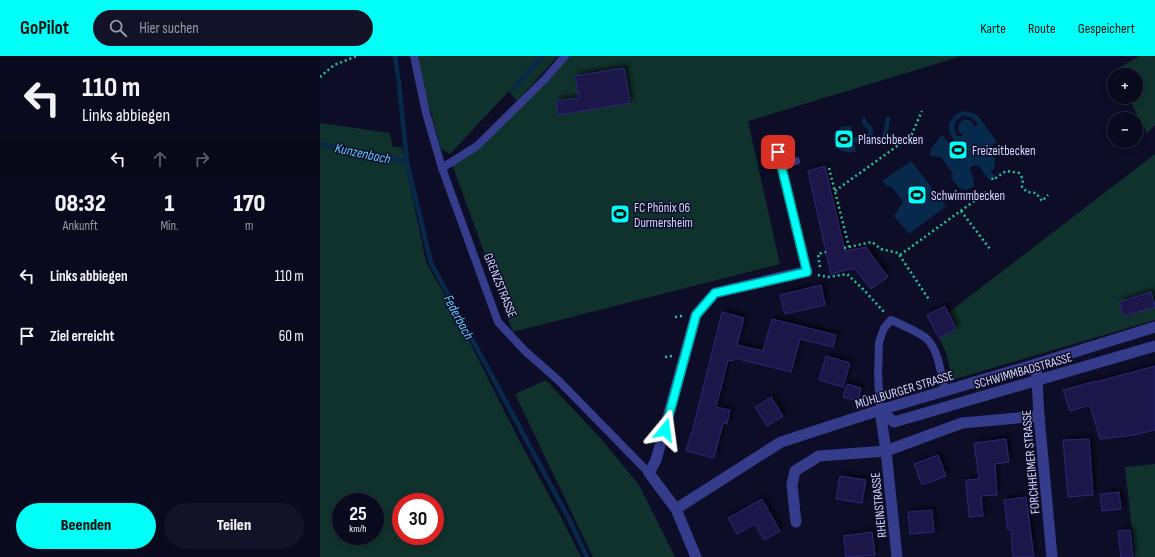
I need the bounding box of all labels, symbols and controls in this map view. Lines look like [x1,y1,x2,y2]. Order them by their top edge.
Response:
search box [93,10,373,46]
text: GoPilot [20,17,69,40]
icon: search [107,17,129,39]
text: Hier suchen [139,19,199,38]
text: Karte [980,20,1006,37]
text: Route [1028,20,1056,37]
text: Gespeichert [1078,20,1135,37]
map controls [1107,68,1143,148]
button: + [1107,68,1143,104]
text: 110 m [82,71,140,104]
icon: left [16,72,68,124]
text: Links abbiegen [82,105,170,126]
button: − [1107,112,1143,148]
sports icon: Planschbecken [833,128,855,150]
place label: Planschbecken [858,132,923,148]
pin [761,135,795,169]
water label: Kunzenbach [334,139,392,168]
sports icon: Freizeitbecken [947,139,969,161]
icon: arrive [767,141,789,163]
place label: Freizeitbecken [972,143,1036,159]
icon: left [107,148,129,170]
icon: ahead [149,148,171,170]
icon: right [191,148,213,170]
sports icon: Schwimmbecken [906,184,928,206]
place label: Schwimmbecken [931,188,1005,204]
text: 08:32 [55,189,106,218]
text: 1 [165,189,174,218]
text: 170 [233,189,265,218]
place label: FC Phönix 06 Durmersheim [634,200,693,231]
sports icon: FC Phönix 06 Durmersheim [609,203,631,225]
text: Ankunft [63,218,98,234]
text: Min. [160,218,179,234]
text: m [245,218,253,234]
street label: GRENZSTRASSE [480,251,520,320]
icon: left [16,265,38,287]
text: Links abbiegen [50,267,128,286]
text: 110 m [275,267,304,286]
water label: Federbach [440,292,477,343]
icon: arrive [16,325,38,347]
text: Ziel erreicht [50,327,114,346]
text: 60 m [279,327,304,346]
street label: SCHWIMMBADSTRASSE [972,349,1074,393]
street label: MÜHLBURGER STRASSE [853,366,955,413]
position arrow [644,409,686,451]
street label: FORCHHEIMER STRASSE [1018,409,1044,515]
street label: RHEINSTRASSE [868,471,890,538]
speed limit sign: 30 [392,493,444,545]
text: 25 [349,502,367,526]
button: Beenden [16,503,156,549]
button: Teilen [164,503,304,549]
text: km/h [349,523,367,535]

